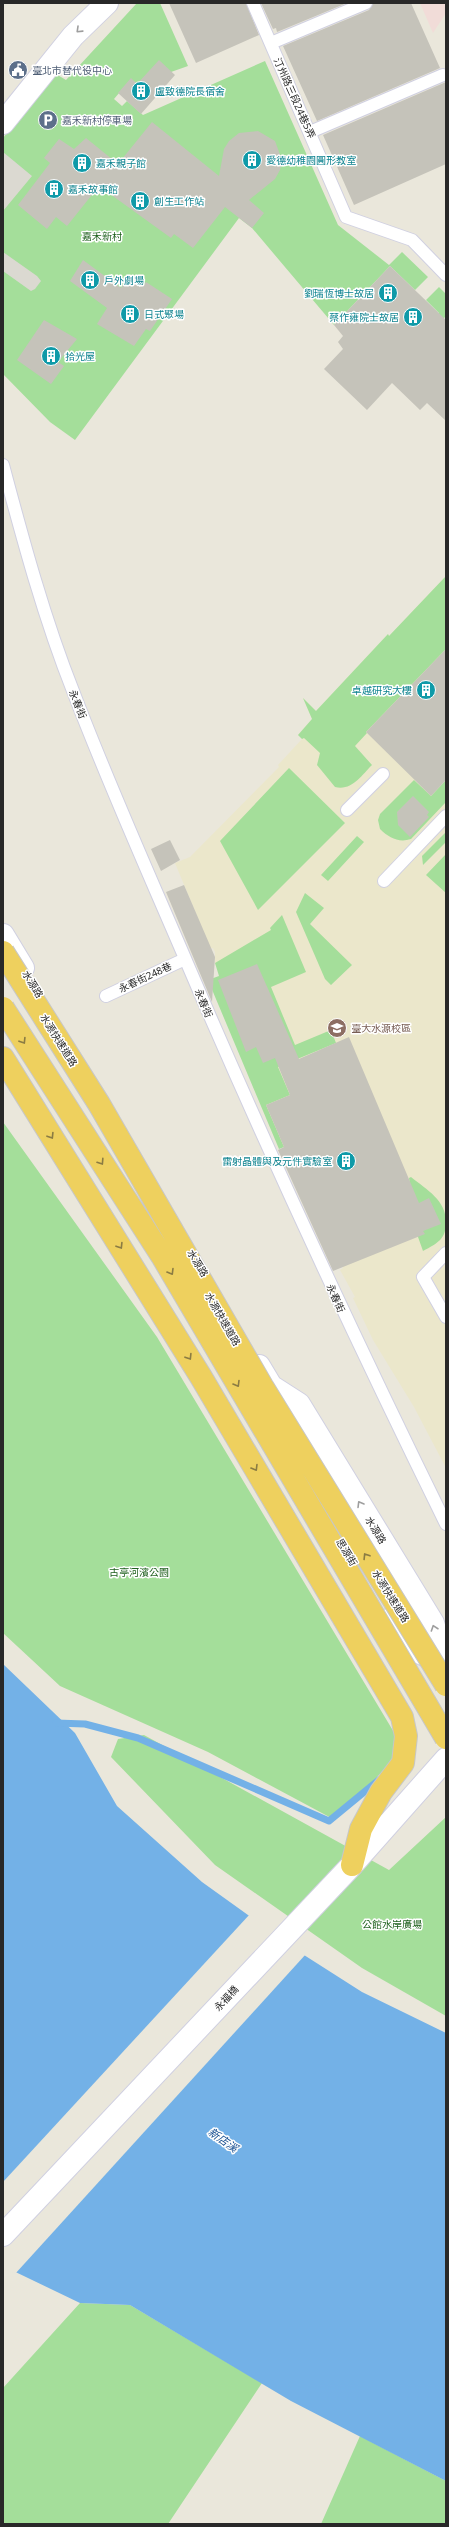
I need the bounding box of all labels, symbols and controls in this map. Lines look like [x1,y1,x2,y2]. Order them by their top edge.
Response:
one-way arrow [76,25,84,33]
street label: 汀州路三段24巷5弄 [271,55,319,141]
public building icon: 臺北市替代役中心 [7,59,29,81]
place label: 臺北市替代役中心 [32,63,112,77]
building icon: 盧致德院長宿舍 [130,80,152,102]
place label: 盧致德院長宿舍 [155,84,225,98]
parking icon: 嘉禾新村停車場 [37,109,59,131]
place label: 嘉禾新村停車場 [62,113,132,127]
building icon: 愛德幼稚園圓形教室 [241,149,263,171]
building icon: 嘉禾親子館 [71,152,93,174]
place label: 愛德幼稚園圓形教室 [266,153,356,167]
place label: 嘉禾親子館 [96,156,146,170]
building icon: 嘉禾故事館 [43,178,65,200]
place label: 嘉禾故事館 [68,182,118,196]
building icon: 創生工作站 [129,190,151,212]
place label: 創生工作站 [154,194,204,208]
park label: 嘉禾新村 [82,229,122,243]
building icon: 戶外劇場 [79,269,101,291]
place label: 戶外劇場 [104,273,144,287]
building icon: 劉瑞恆博士故居 [377,282,399,304]
place label: 劉瑞恆博士故居 [304,286,374,300]
building icon: 日式聚場 [119,303,141,325]
building icon: 蔡作雍院士故居 [402,306,424,328]
place label: 日式聚場 [144,307,184,321]
place label: 蔡作雍院士故居 [329,310,399,324]
building icon: 拾光屋 [40,345,62,367]
place label: 拾光屋 [65,349,95,363]
building icon: 卓越研究大樓 [415,679,437,701]
place label: 卓越研究大樓 [352,683,412,697]
street label: 永春街 [66,687,90,721]
street label: 永春街248巷 [116,959,174,995]
street label: 水源路 [19,968,47,1000]
street label: 永春街 [192,986,216,1020]
street label: 水源快速道路 [37,1011,81,1069]
school or university icon: 臺大水源校區 [326,1017,348,1039]
place label: 臺大水源校區 [351,1021,411,1035]
one-way arrow [18,1037,26,1044]
one-way arrow [46,1132,54,1139]
building icon: 雷射晶體與及元件實驗室 [335,1150,357,1172]
place label: 雷射晶體與及元件實驗室 [222,1154,332,1168]
one-way arrow [96,1158,104,1165]
one-way arrow [115,1242,123,1249]
street label: 水源路 [184,1247,212,1279]
one-way arrow [167,1268,174,1275]
street label: 永春街 [324,1281,348,1315]
street label: 水源快速道路 [202,1290,244,1348]
one-way arrow [184,1353,191,1360]
one-way arrow [233,1380,240,1387]
one-way arrow [251,1464,258,1471]
one-way arrow [358,1501,365,1508]
street label: 水源路 [362,1514,390,1546]
street label: 思源街 [333,1536,361,1568]
one-way arrow [364,1553,371,1560]
park label: 古亭河濱公園 [109,1565,169,1579]
street label: 水源快速道路 [369,1567,413,1625]
one-way arrow [430,1624,439,1631]
park label: 公館水岸廣場 [362,1917,422,1931]
street label: 永福橋 [211,1982,241,2014]
water label: 新店溪 [205,2124,243,2156]

